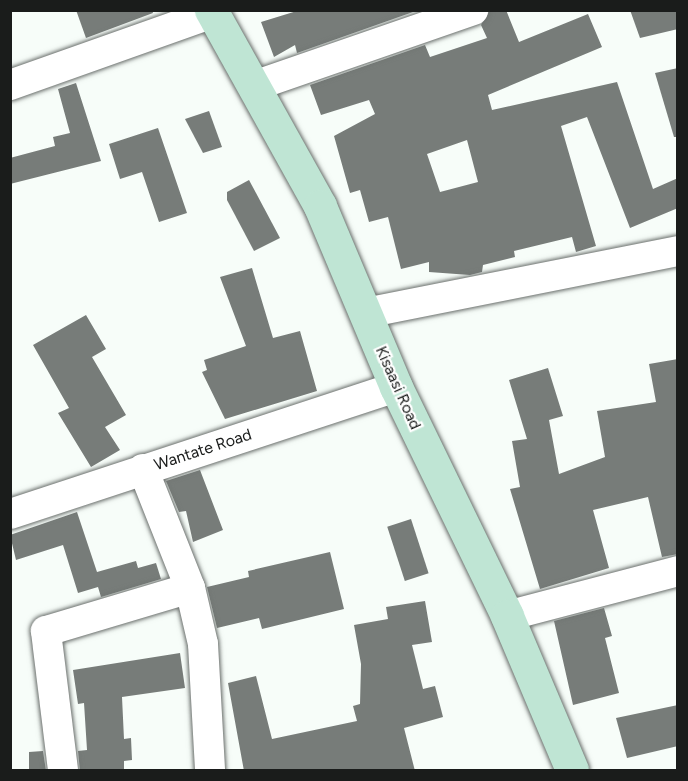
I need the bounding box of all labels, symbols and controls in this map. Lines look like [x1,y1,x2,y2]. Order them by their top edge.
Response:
street label: Kisaasi Road [371,343,425,433]
street label: Wantate Road [152,425,254,475]

